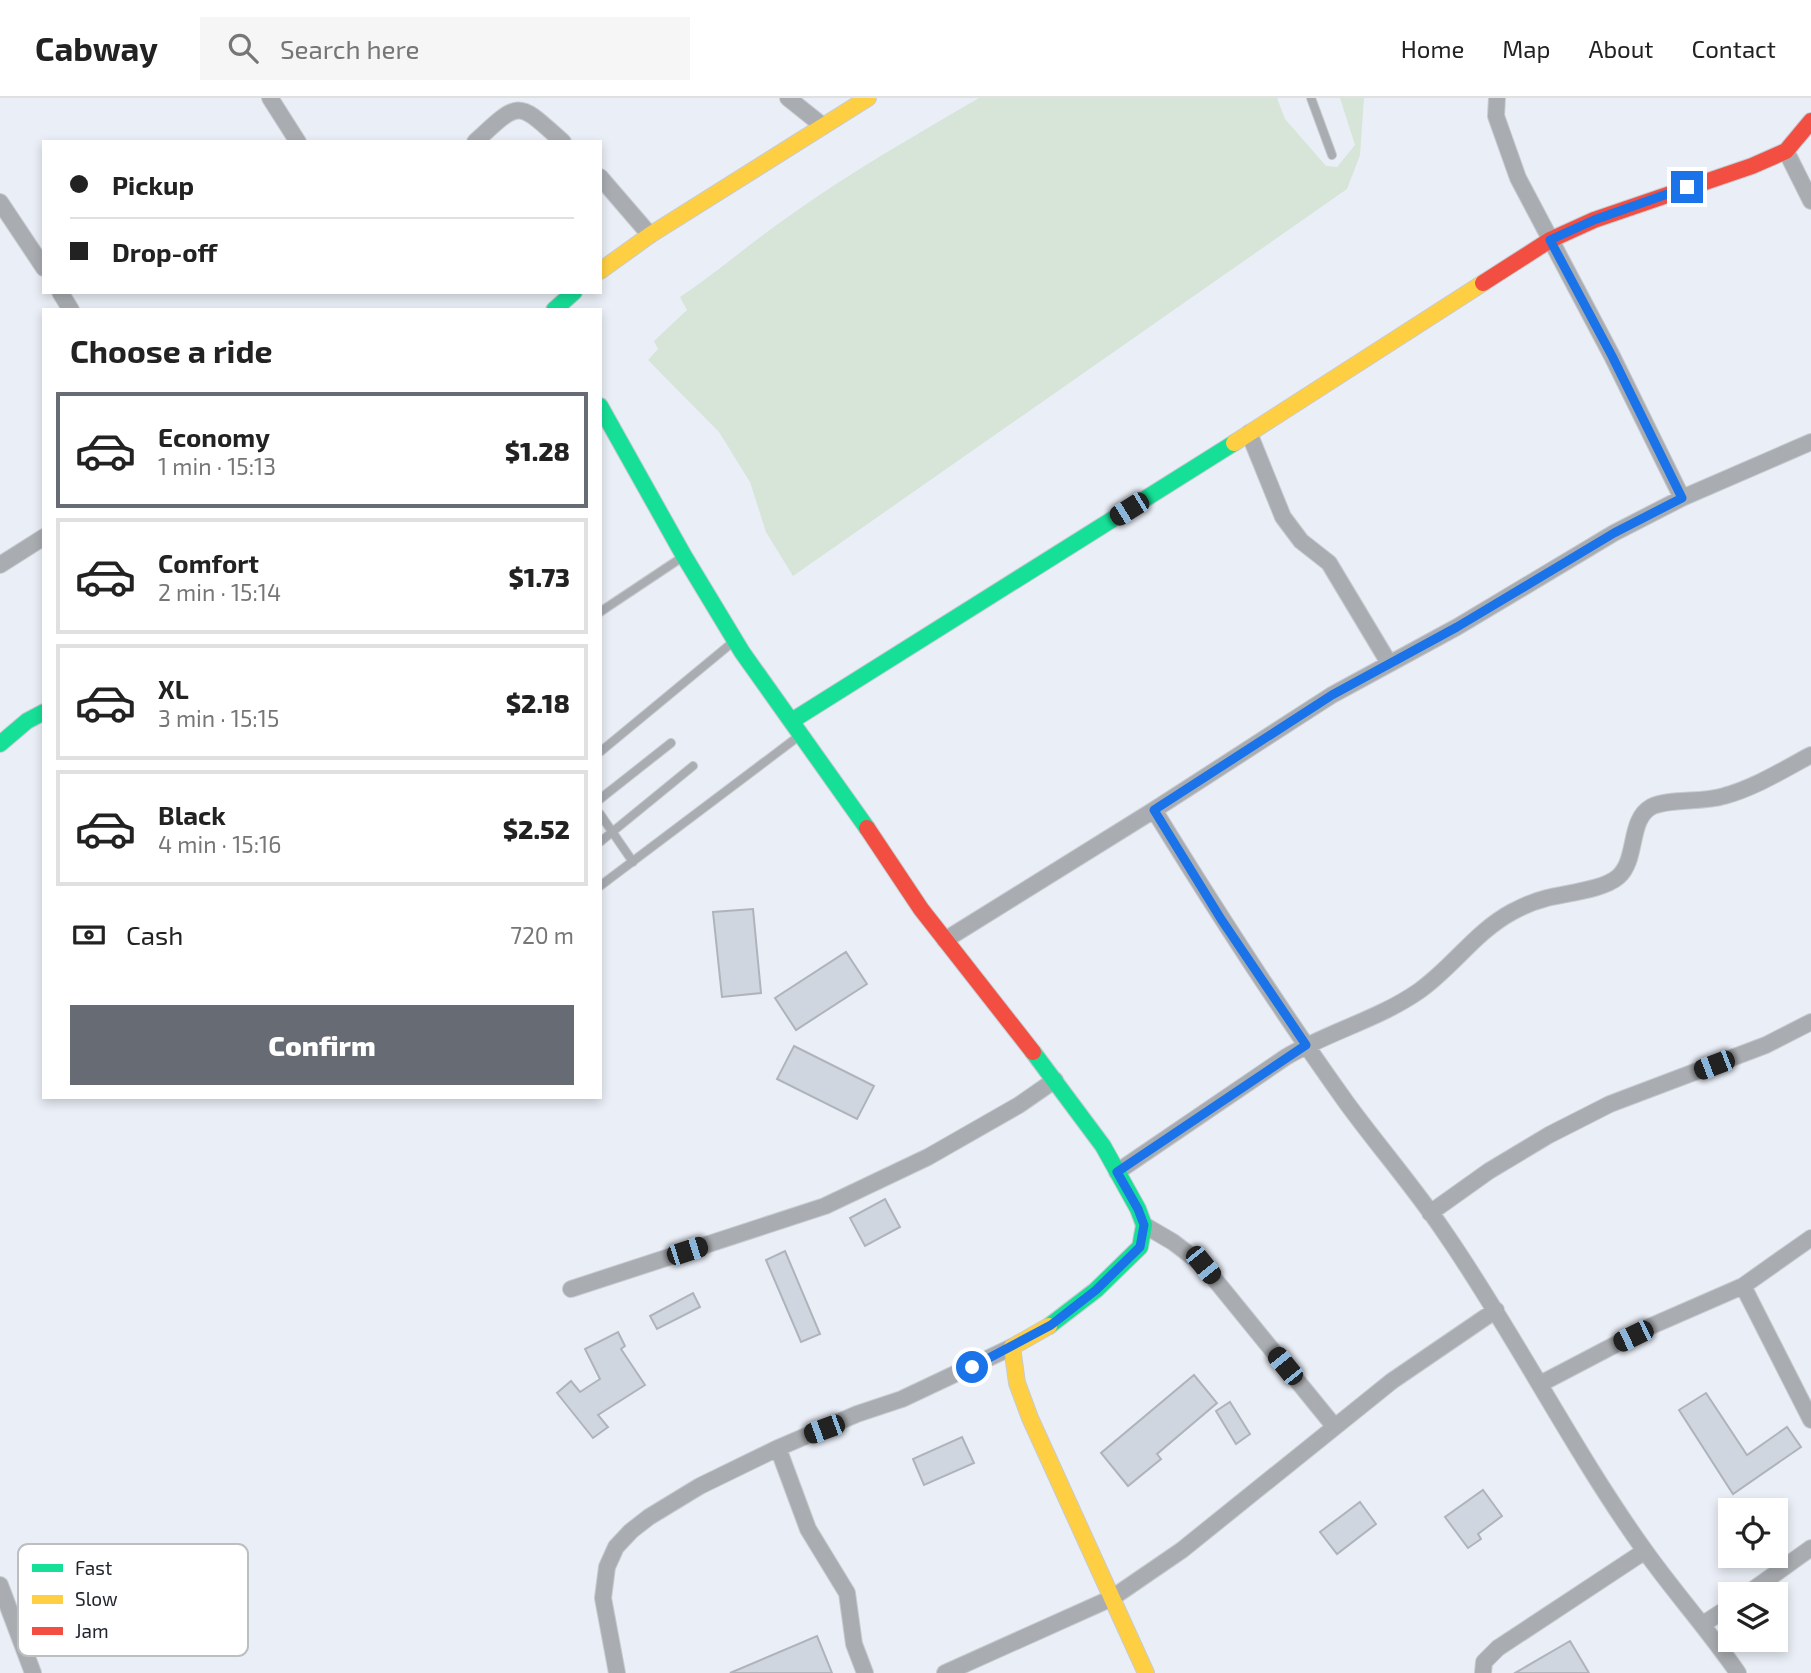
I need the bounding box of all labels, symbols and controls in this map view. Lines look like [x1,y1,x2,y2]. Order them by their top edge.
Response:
search box [200,17,690,80]
text: Cabway [35,28,158,68]
icon: search [224,29,262,67]
text: Search here [280,33,420,64]
text: Home [1401,34,1464,63]
text: Map [1502,34,1550,63]
text: About [1588,34,1654,63]
text: Contact [1692,34,1776,63]
text: Pickup [112,169,194,200]
route end [1671,171,1703,203]
text: Drop-off [112,236,217,267]
text: Choose a ride [70,331,273,369]
icon: car [74,419,137,482]
text: Economy [158,421,270,452]
text: $1.28 [505,435,570,466]
text: 1 min · 15:13 [158,452,276,480]
car [1106,489,1153,529]
icon: car [74,545,137,608]
text: Comfort [158,547,259,578]
text: $1.73 [508,561,570,592]
text: 2 min · 15:14 [158,578,281,606]
icon: car [74,671,137,734]
text: XL [158,673,189,704]
text: $2.18 [506,687,570,718]
text: 3 min · 15:15 [158,704,279,732]
icon: car [74,797,137,860]
text: Black [158,799,226,830]
text: $2.52 [503,813,570,844]
text: 4 min · 15:16 [158,830,281,858]
icon: cash [70,916,108,954]
text: Cash [126,919,183,950]
text: 720 m [510,921,574,949]
button: Confirm [70,1005,574,1085]
car [1691,1048,1738,1082]
car [664,1235,711,1267]
car [1182,1242,1225,1288]
car [1610,1317,1657,1355]
car [1264,1343,1307,1389]
route start [956,1351,988,1383]
car [801,1412,848,1446]
map controls [1718,1498,1788,1652]
button: locate [1718,1498,1788,1568]
legend [18,1544,248,1656]
text: Fast [75,1556,112,1579]
button: layers [1718,1582,1788,1652]
text: Slow [75,1587,118,1610]
text: Jam [75,1619,109,1642]

